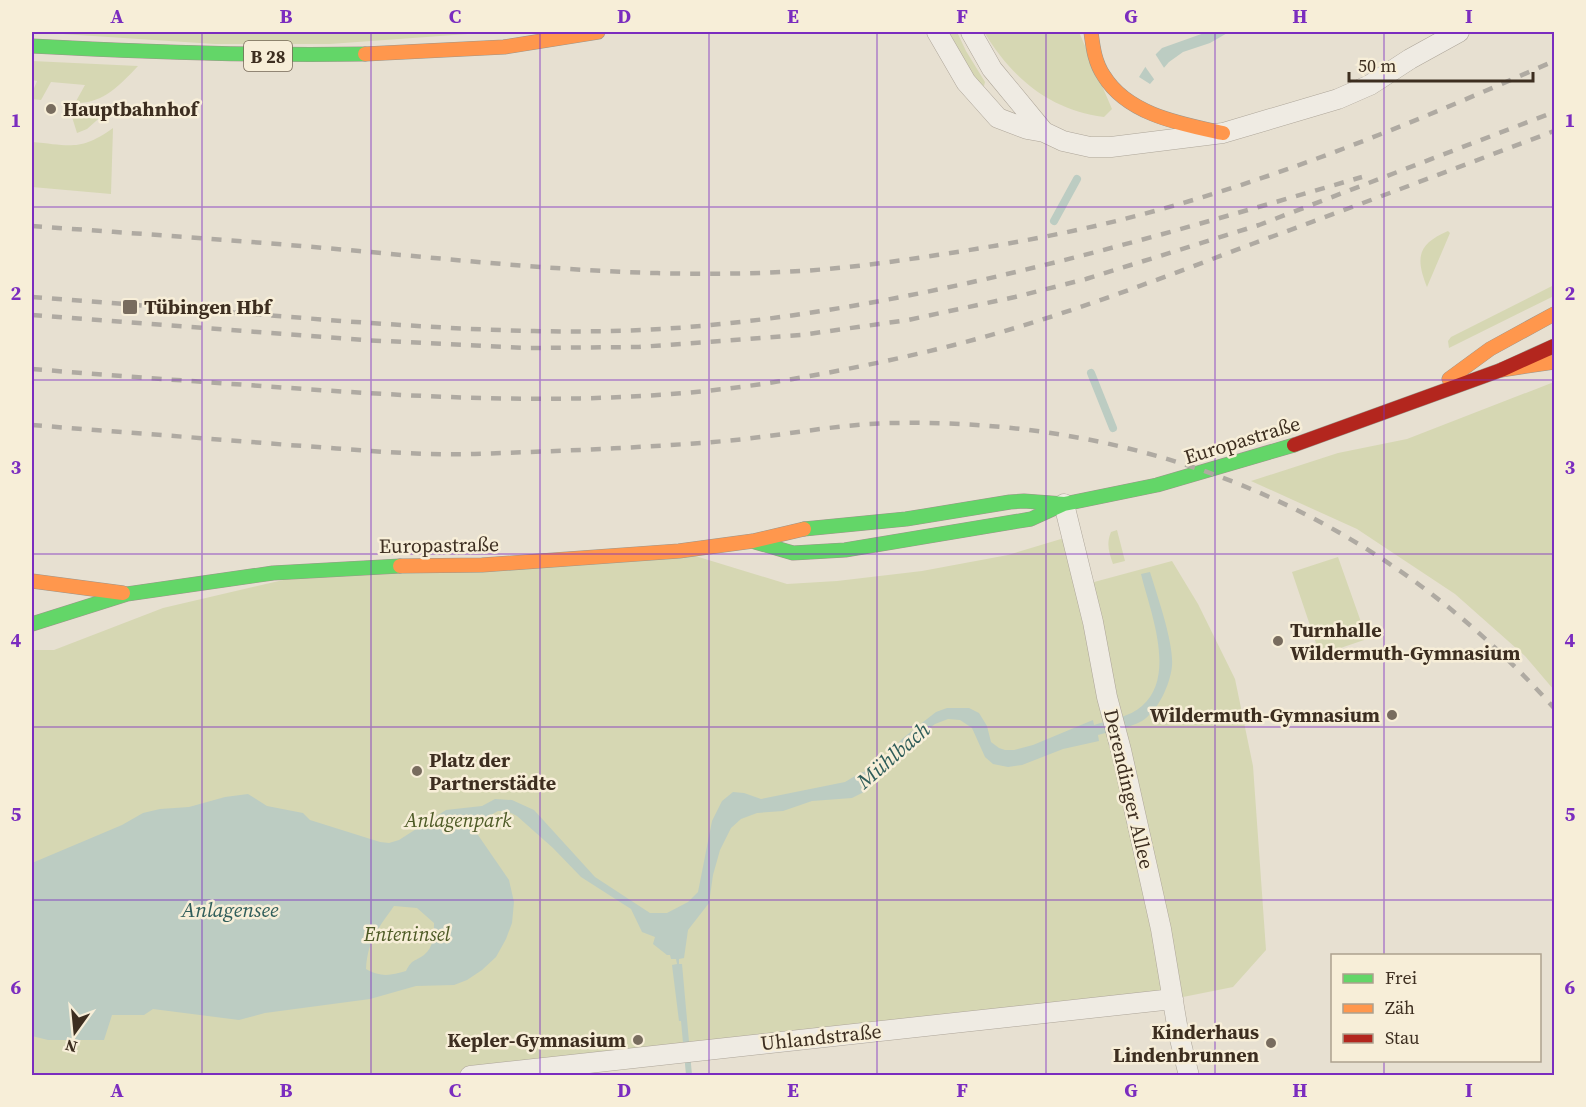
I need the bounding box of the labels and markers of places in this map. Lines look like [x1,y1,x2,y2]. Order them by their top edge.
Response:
place label: Hauptbahnhof [63,95,201,123]
marker: Hauptbahnhof [44,102,58,116]
place label: Tübingen Hbf [144,293,274,321]
marker: Tübingen Hbf [121,298,139,316]
place label: Turnhalle Wildermuth-Gymnasium [1290,616,1520,667]
marker: Turnhalle Wildermuth-Gymnasium [1271,634,1285,648]
place label: Wildermuth-Gymnasium [1150,701,1380,729]
marker: Wildermuth-Gymnasium [1385,708,1399,722]
place label: Platz der Partnerstädte [429,746,556,797]
marker: Platz der Partnerstädte [410,764,424,778]
place label: Kinderhaus Lindenbrunnen [1113,1018,1259,1069]
place label: Kepler-Gymnasium [447,1026,626,1054]
marker: Kepler-Gymnasium [631,1033,645,1047]
marker: Kinderhaus Lindenbrunnen [1264,1036,1278,1050]

